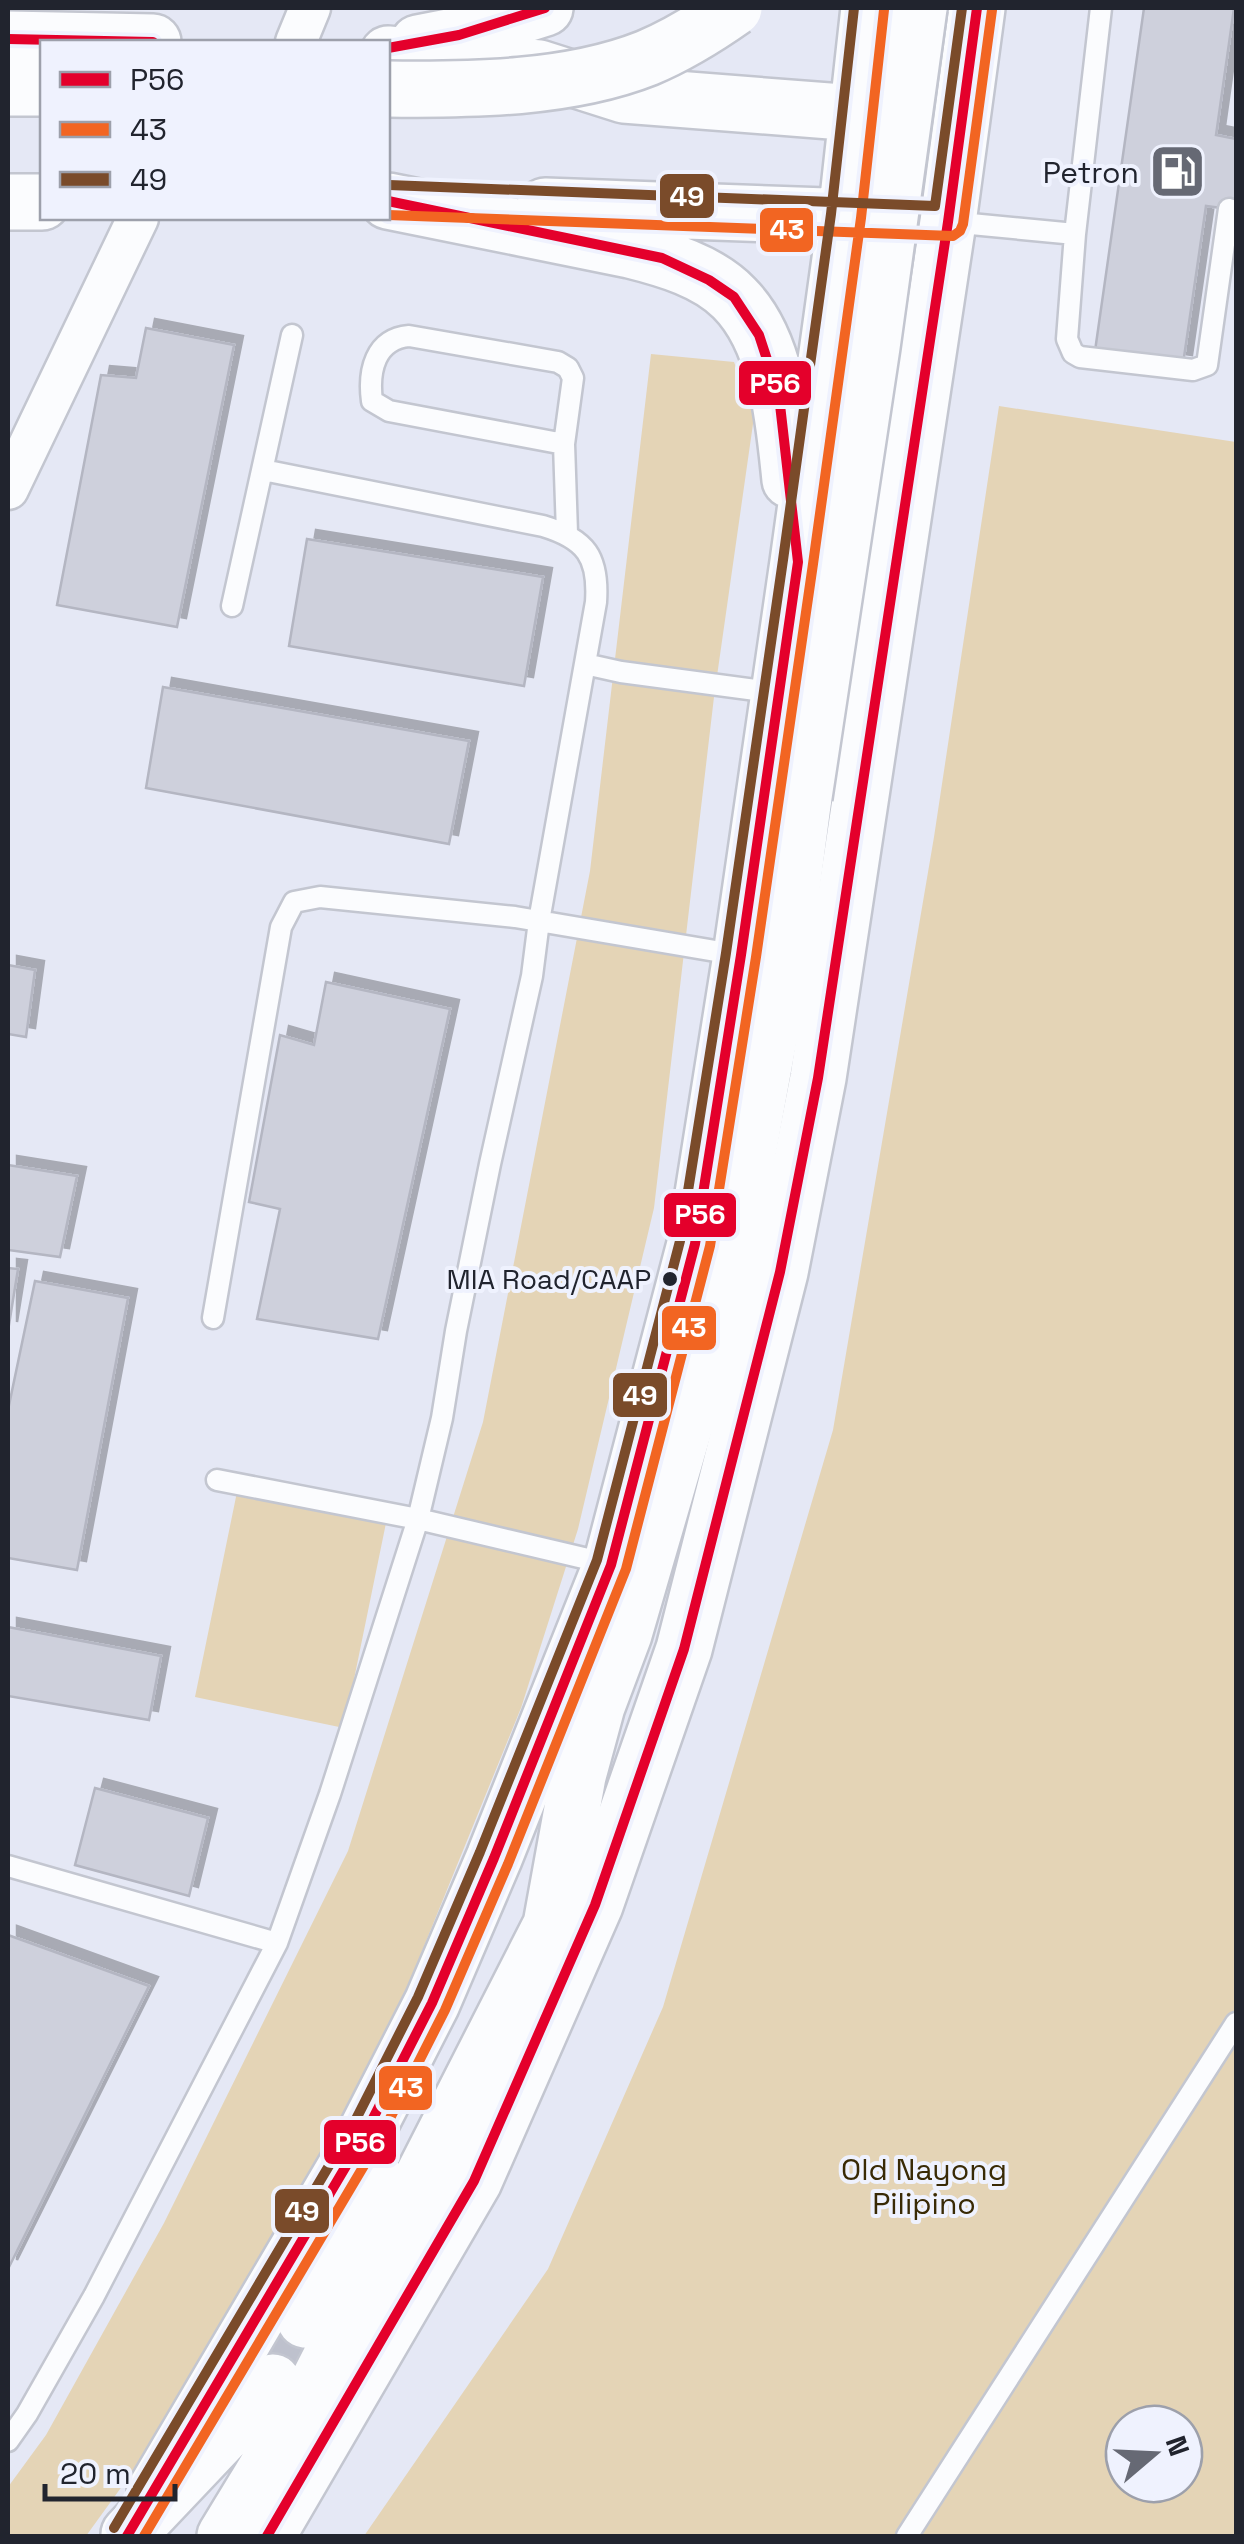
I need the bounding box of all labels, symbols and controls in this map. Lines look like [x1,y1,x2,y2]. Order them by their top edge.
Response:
legend [40,40,390,220]
text: P56 [130,60,184,99]
text: 43 [130,110,167,149]
fuel station icon: Petron [1148,142,1208,202]
place label: Petron [1043,153,1139,192]
text: 49 [130,160,167,199]
line badge: 49 [658,172,716,220]
text: 49 [669,178,705,214]
line badge: 43 [758,206,815,254]
text: 43 [770,211,804,247]
line badge: P56 [737,359,813,407]
text: P56 [749,365,801,401]
line badge: P56 [662,1191,738,1239]
text: P56 [674,1196,726,1232]
place label: MIA Road/CAAP [447,1261,651,1297]
marker: MIA Road/CAAP [660,1269,680,1289]
line badge: 43 [660,1304,718,1352]
text: 43 [672,1309,706,1345]
line badge: 49 [611,1371,669,1419]
text: 49 [622,1377,658,1413]
line badge: 43 [377,2064,434,2112]
text: 43 [389,2069,423,2105]
line badge: P56 [322,2118,398,2166]
text: P56 [334,2124,386,2160]
park label: Old Nayong Pilipino [841,2150,1007,2223]
line badge: 49 [273,2187,331,2235]
text: 49 [284,2193,320,2229]
north arrow [1104,2404,1204,2504]
text: N [1158,2431,1198,2461]
scale bar [45,2439,175,2501]
text: 20 m [60,2454,131,2493]

